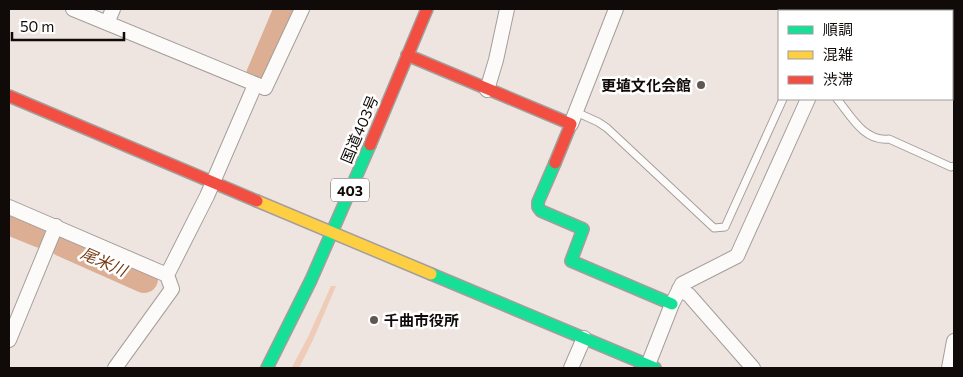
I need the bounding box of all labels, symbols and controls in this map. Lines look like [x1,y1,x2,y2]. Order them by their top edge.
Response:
scale bar [12,10,125,42]
legend [778,10,953,100]
text: 50 m [20,17,54,35]
text: 順調 [823,20,853,38]
text: 混雑 [823,45,853,63]
text: 渋滞 [823,70,853,88]
place label: 更埴文化会館 [601,76,691,94]
marker: 更埴文化会館 [695,79,707,91]
street label: 国道403号 [337,92,381,166]
road number: 403 [331,178,369,202]
water label: 尾米川 [78,243,132,280]
place label: 千曲市役所 [384,311,459,329]
marker: 千曲市役所 [368,314,380,326]

